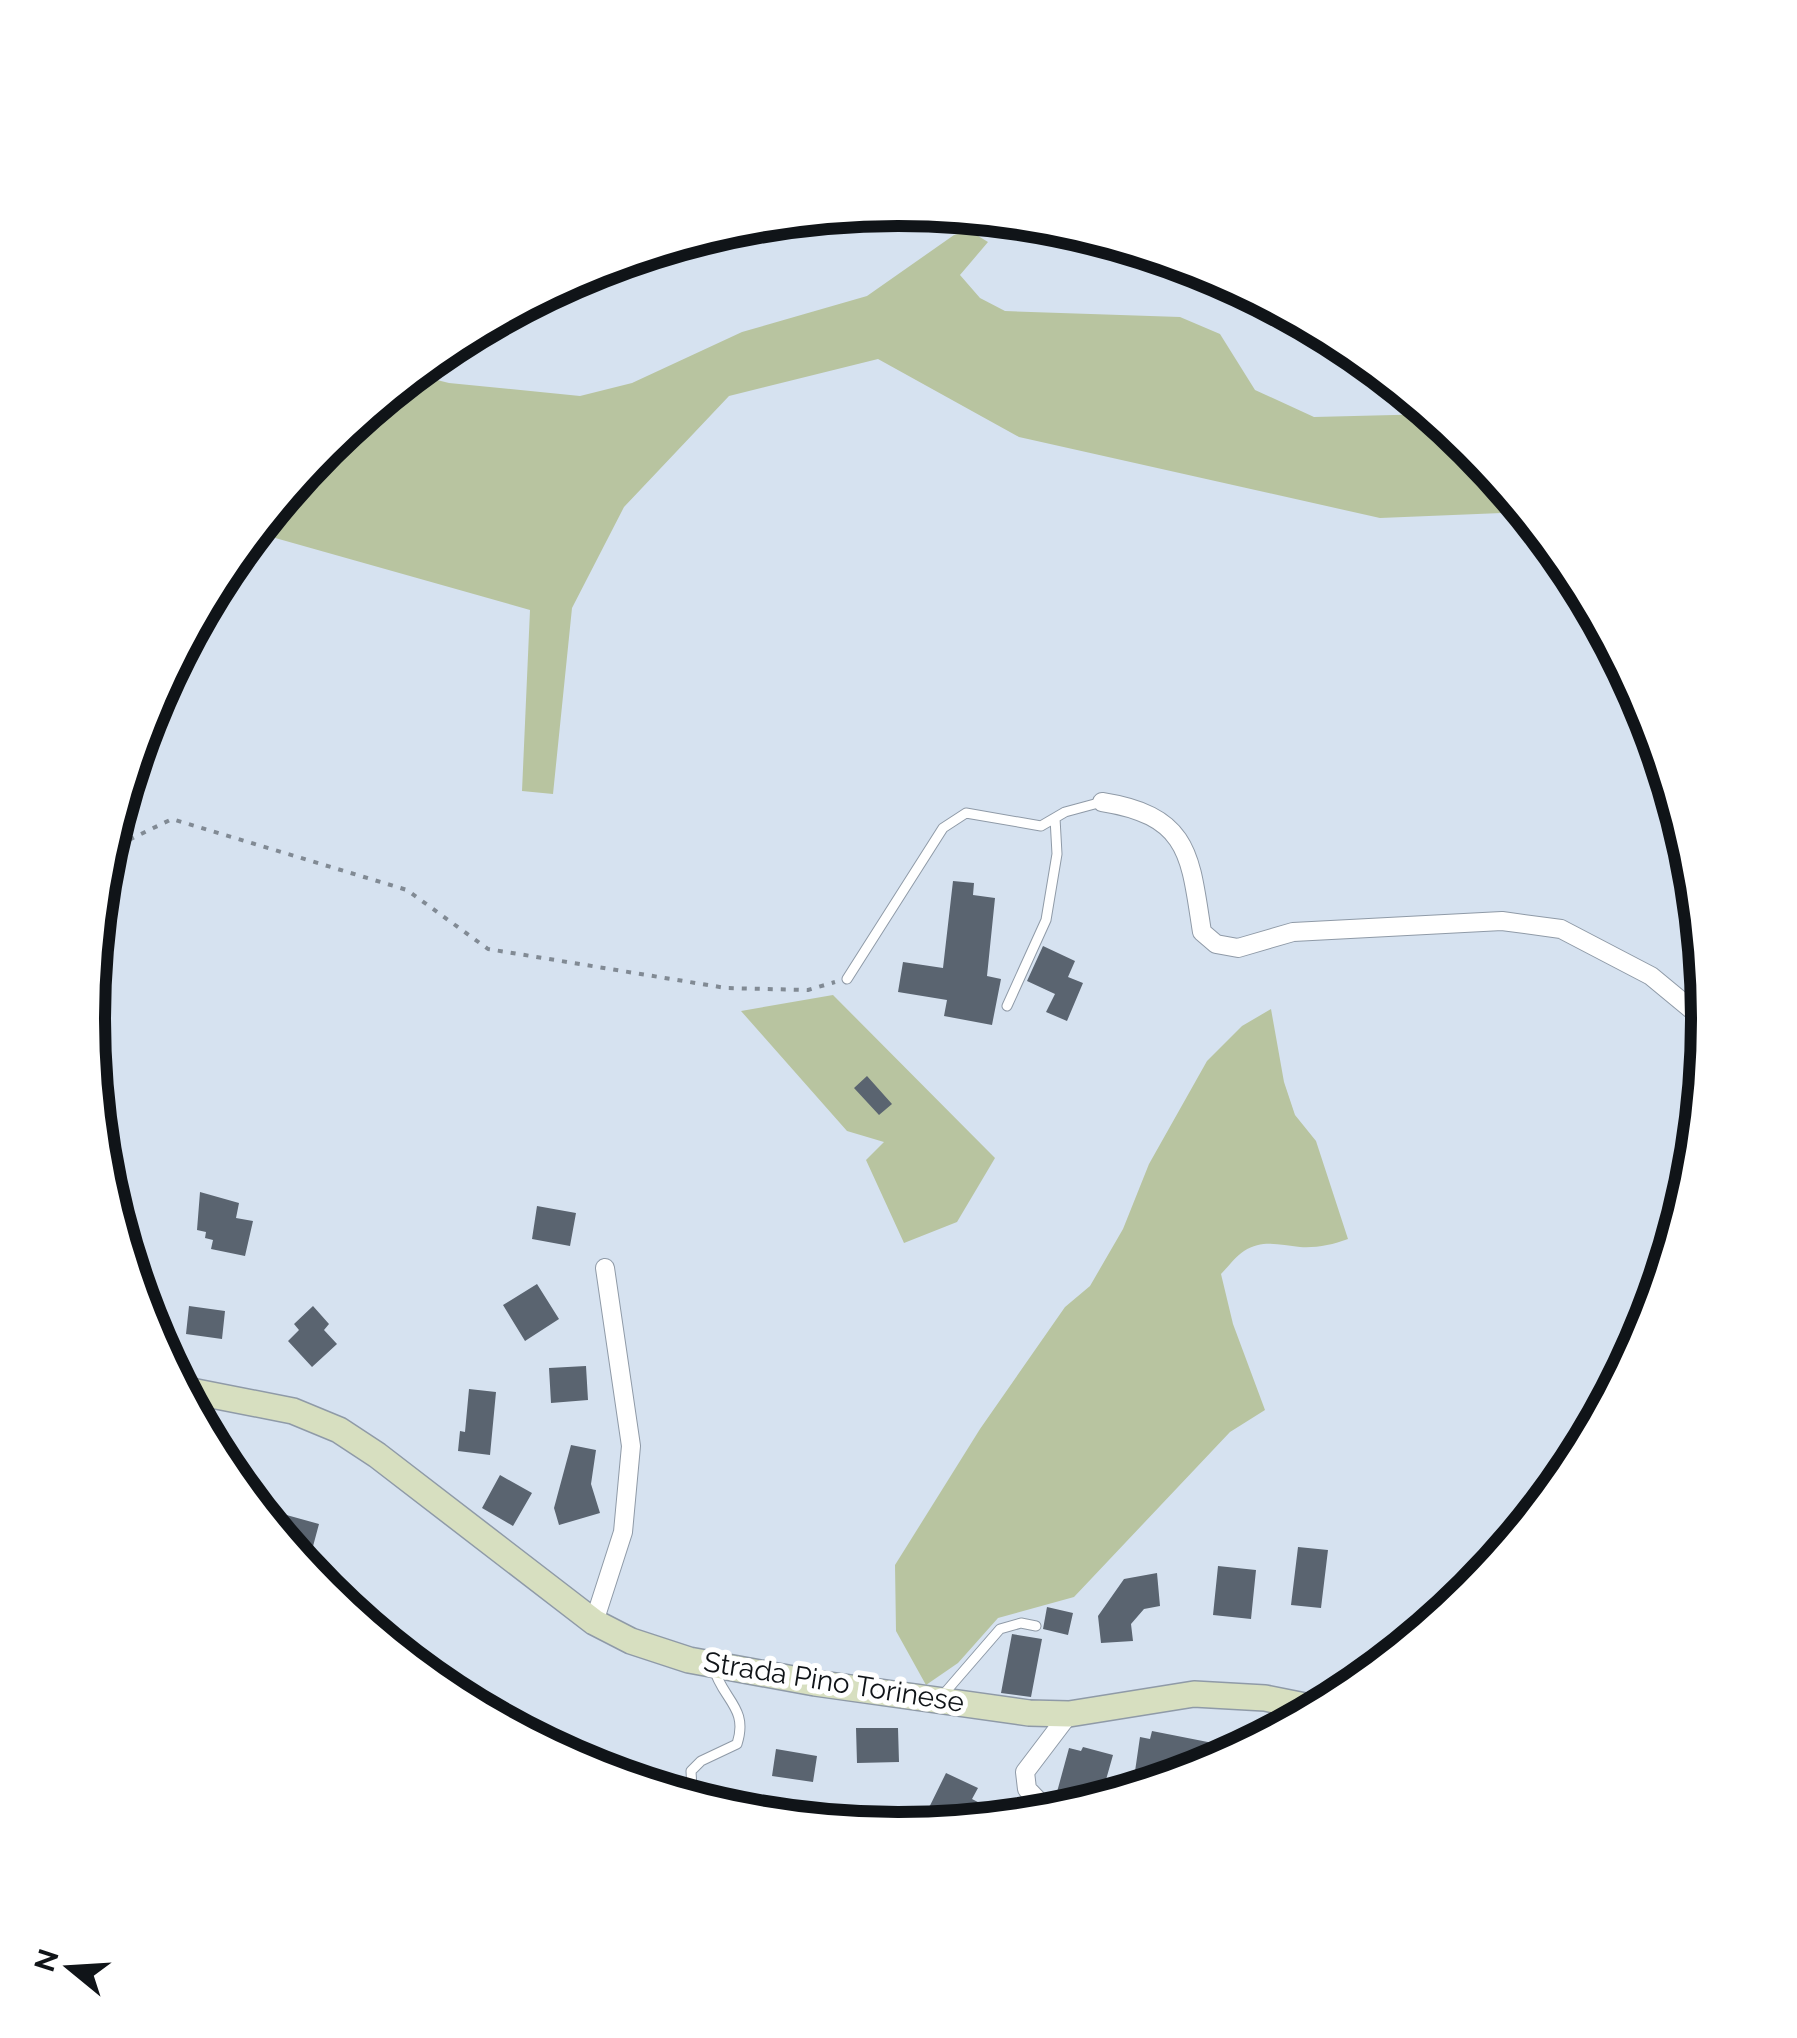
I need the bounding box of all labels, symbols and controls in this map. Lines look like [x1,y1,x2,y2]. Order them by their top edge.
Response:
street label: Strada Pino Torinese [702,1645,966,1719]
north arrow [20,1918,120,2018]
text: N [28,1945,66,1976]

